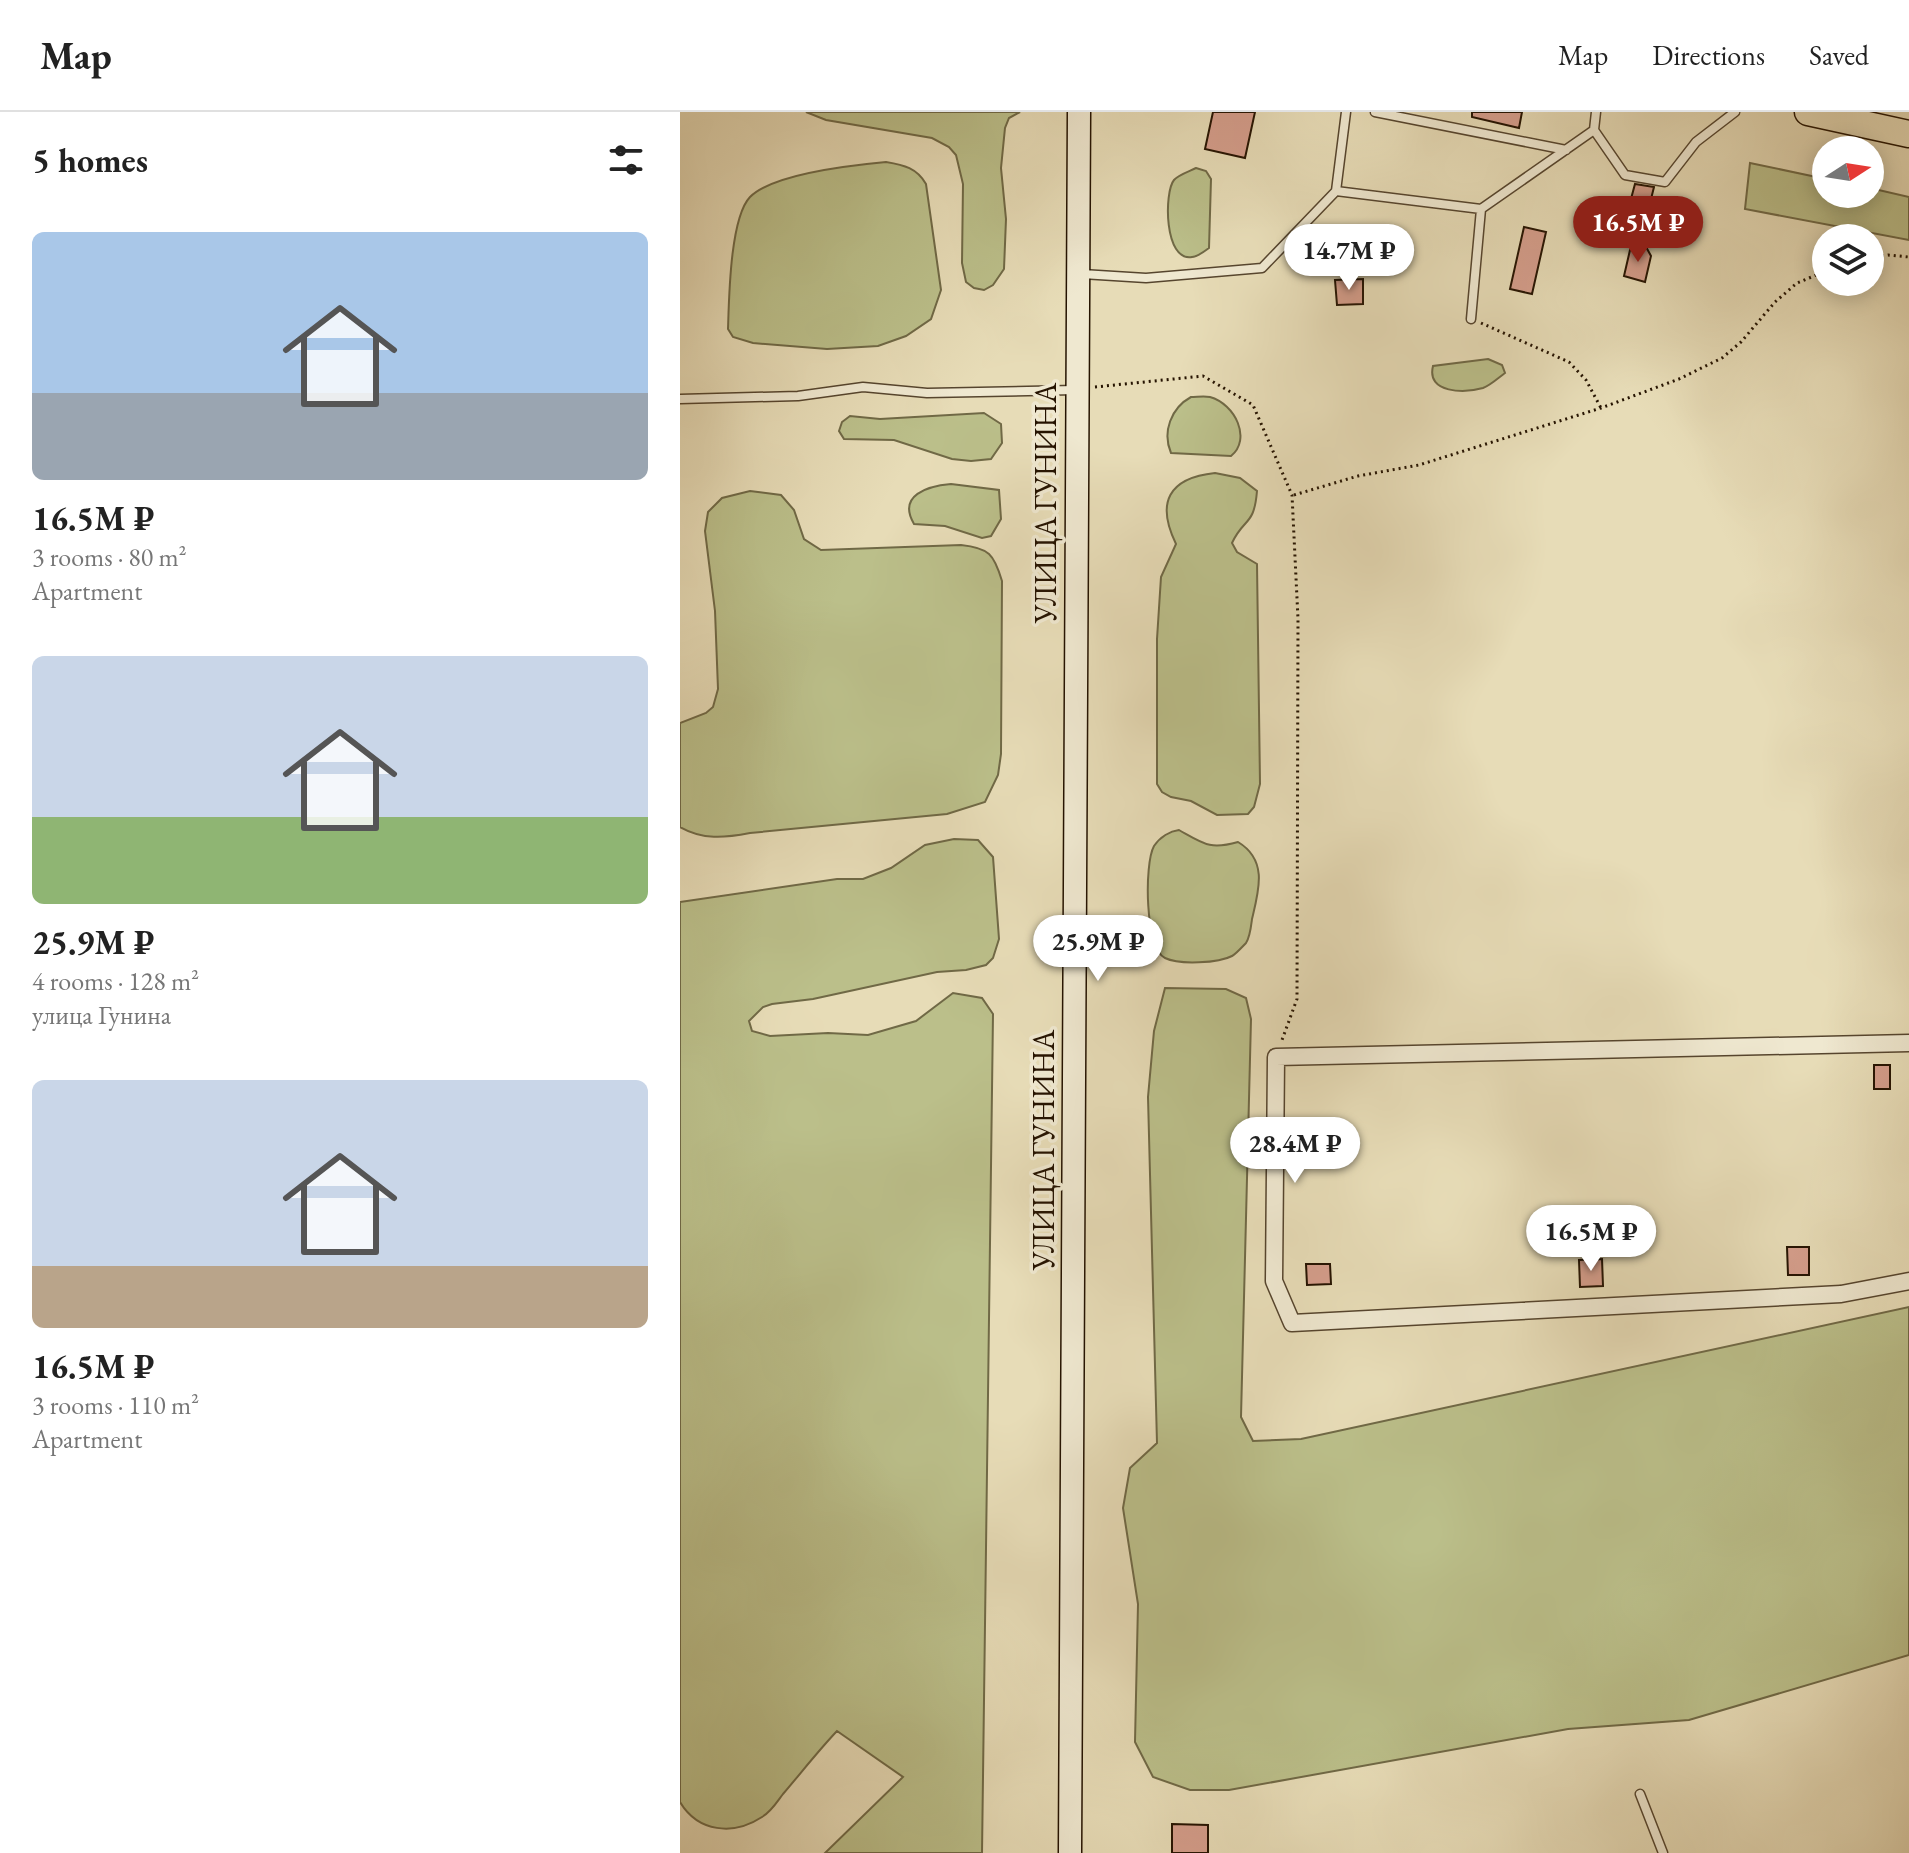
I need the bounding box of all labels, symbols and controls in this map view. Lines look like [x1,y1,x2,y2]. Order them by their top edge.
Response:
text: Map [40,31,112,80]
text: Map [1558,37,1608,73]
text: Directions [1652,37,1765,73]
text: Saved [1809,37,1869,73]
north arrow [1812,136,1884,208]
map controls [1812,136,1884,296]
text: 5 homes [32,138,148,182]
icon: filters [604,138,648,182]
pin: 16.5M ₽ [1564,196,1712,264]
text: 16.5M ₽ [1591,205,1685,239]
pin: 14.7M ₽ [1275,224,1423,292]
button: layers [1812,224,1884,296]
text: 14.7M ₽ [1302,233,1396,267]
icon: home [268,284,412,428]
street label: УЛИЦА ГУНИНА [1026,382,1065,624]
text: 16.5M ₽ [32,496,155,540]
text: 3 rooms · 80 m² [32,540,187,574]
text: Apartment [32,574,142,608]
icon: home [268,708,412,852]
pin: 25.9M ₽ [1024,915,1172,983]
text: 25.9M ₽ [32,920,155,964]
text: 25.9M ₽ [1051,924,1145,958]
text: 4 rooms · 128 m² [32,964,199,998]
text: улица Гунина [32,998,171,1032]
street label: УЛИЦА ГУНИНА [1024,1029,1063,1271]
pin: 28.4M ₽ [1221,1117,1369,1185]
text: 28.4M ₽ [1248,1126,1342,1160]
icon: home [268,1132,412,1276]
pin: 16.5M ₽ [1517,1205,1665,1273]
text: 16.5M ₽ [1544,1214,1638,1248]
text: 16.5M ₽ [32,1344,155,1388]
text: 3 rooms · 110 m² [32,1388,199,1422]
text: Apartment [32,1422,142,1456]

